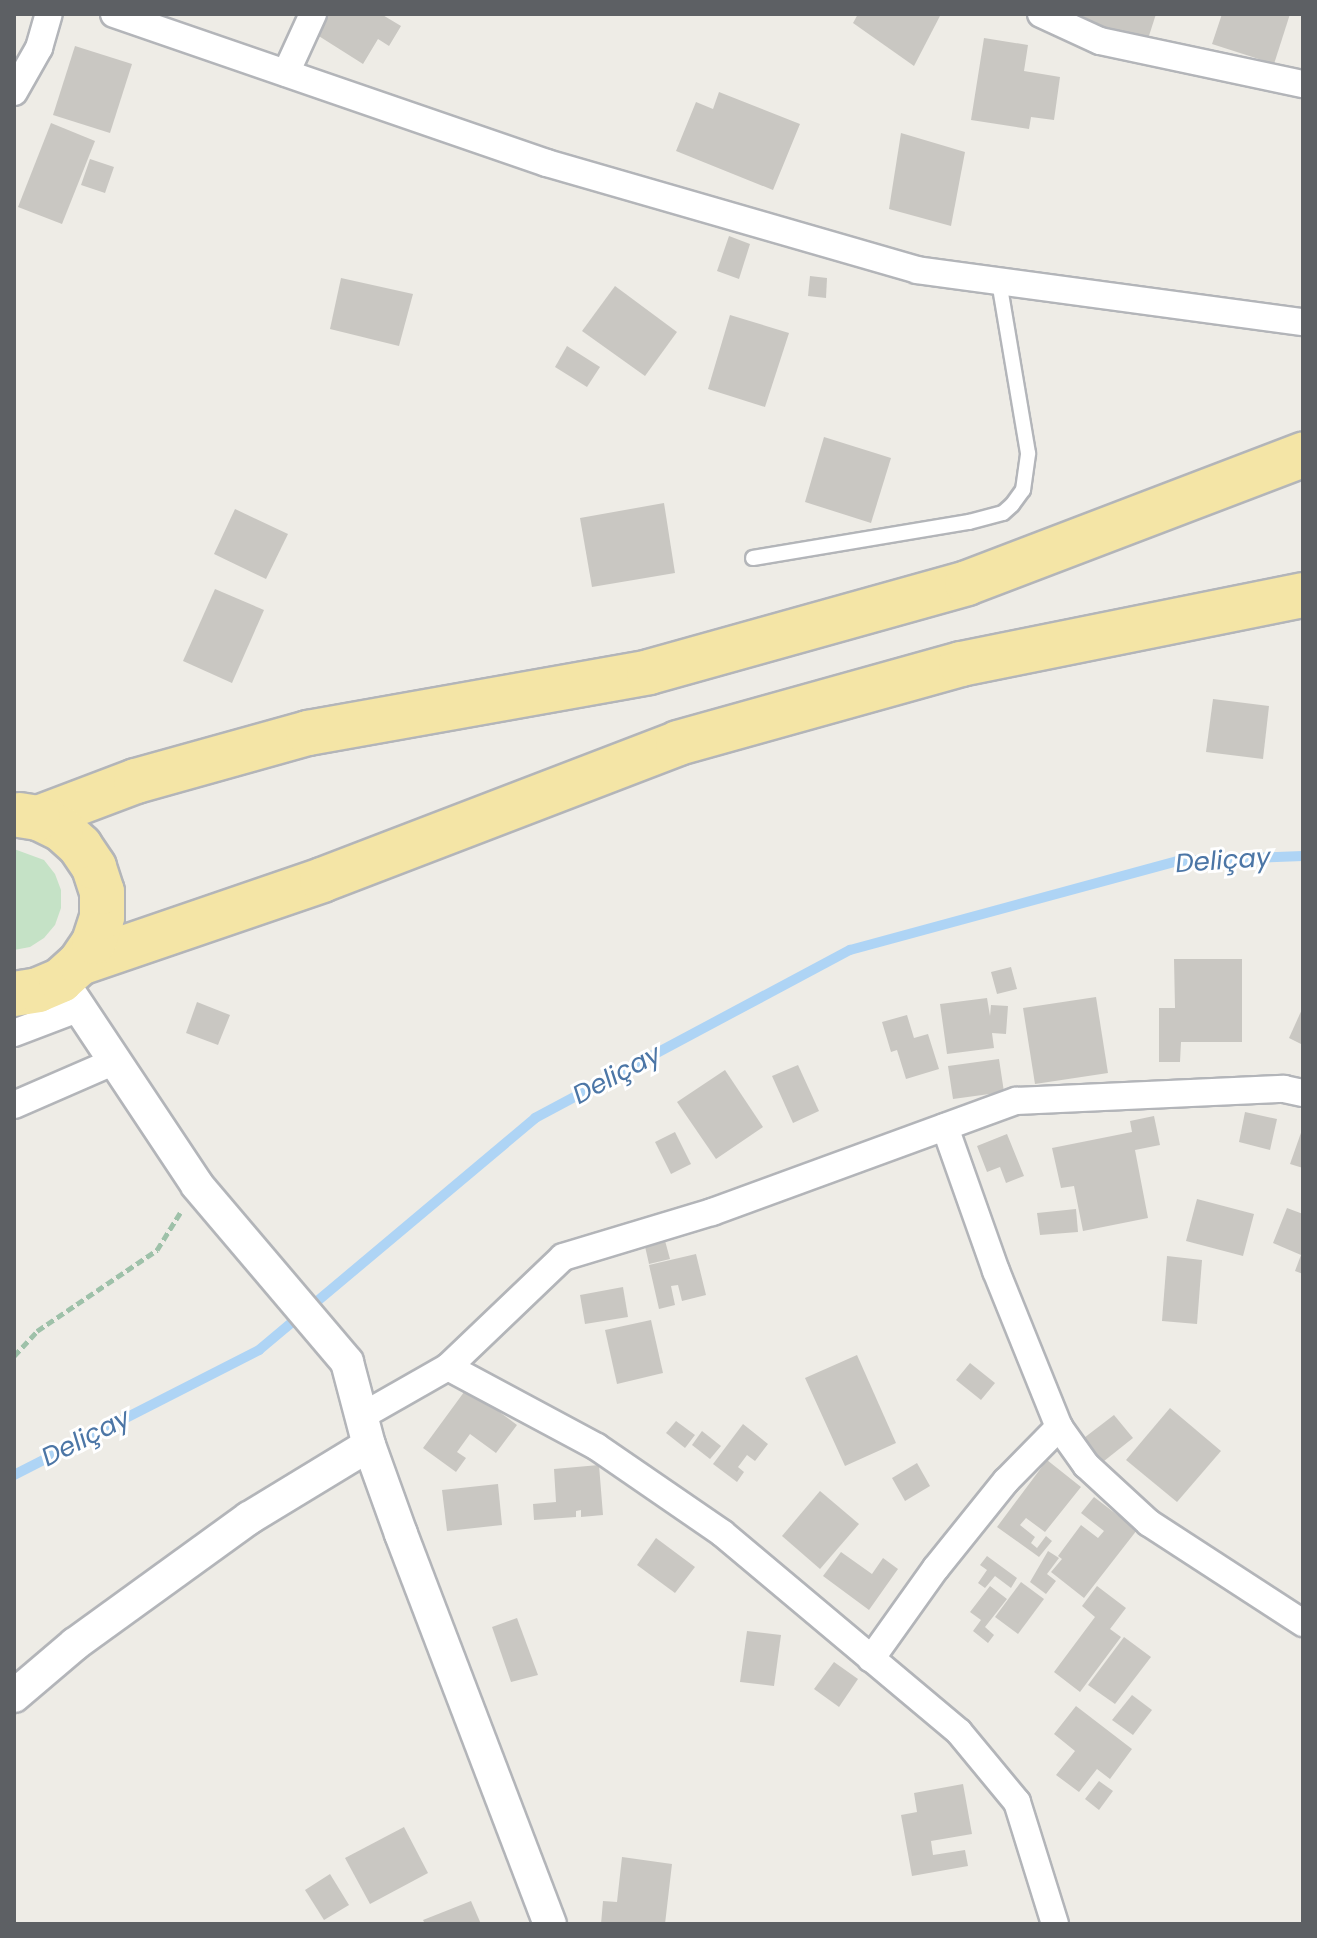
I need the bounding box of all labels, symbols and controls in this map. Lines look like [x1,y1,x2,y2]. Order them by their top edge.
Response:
water label: Deliçay [1174,842,1272,880]
water label: Deliçay [568,1039,666,1111]
water label: Deliçay [36,1402,136,1474]

